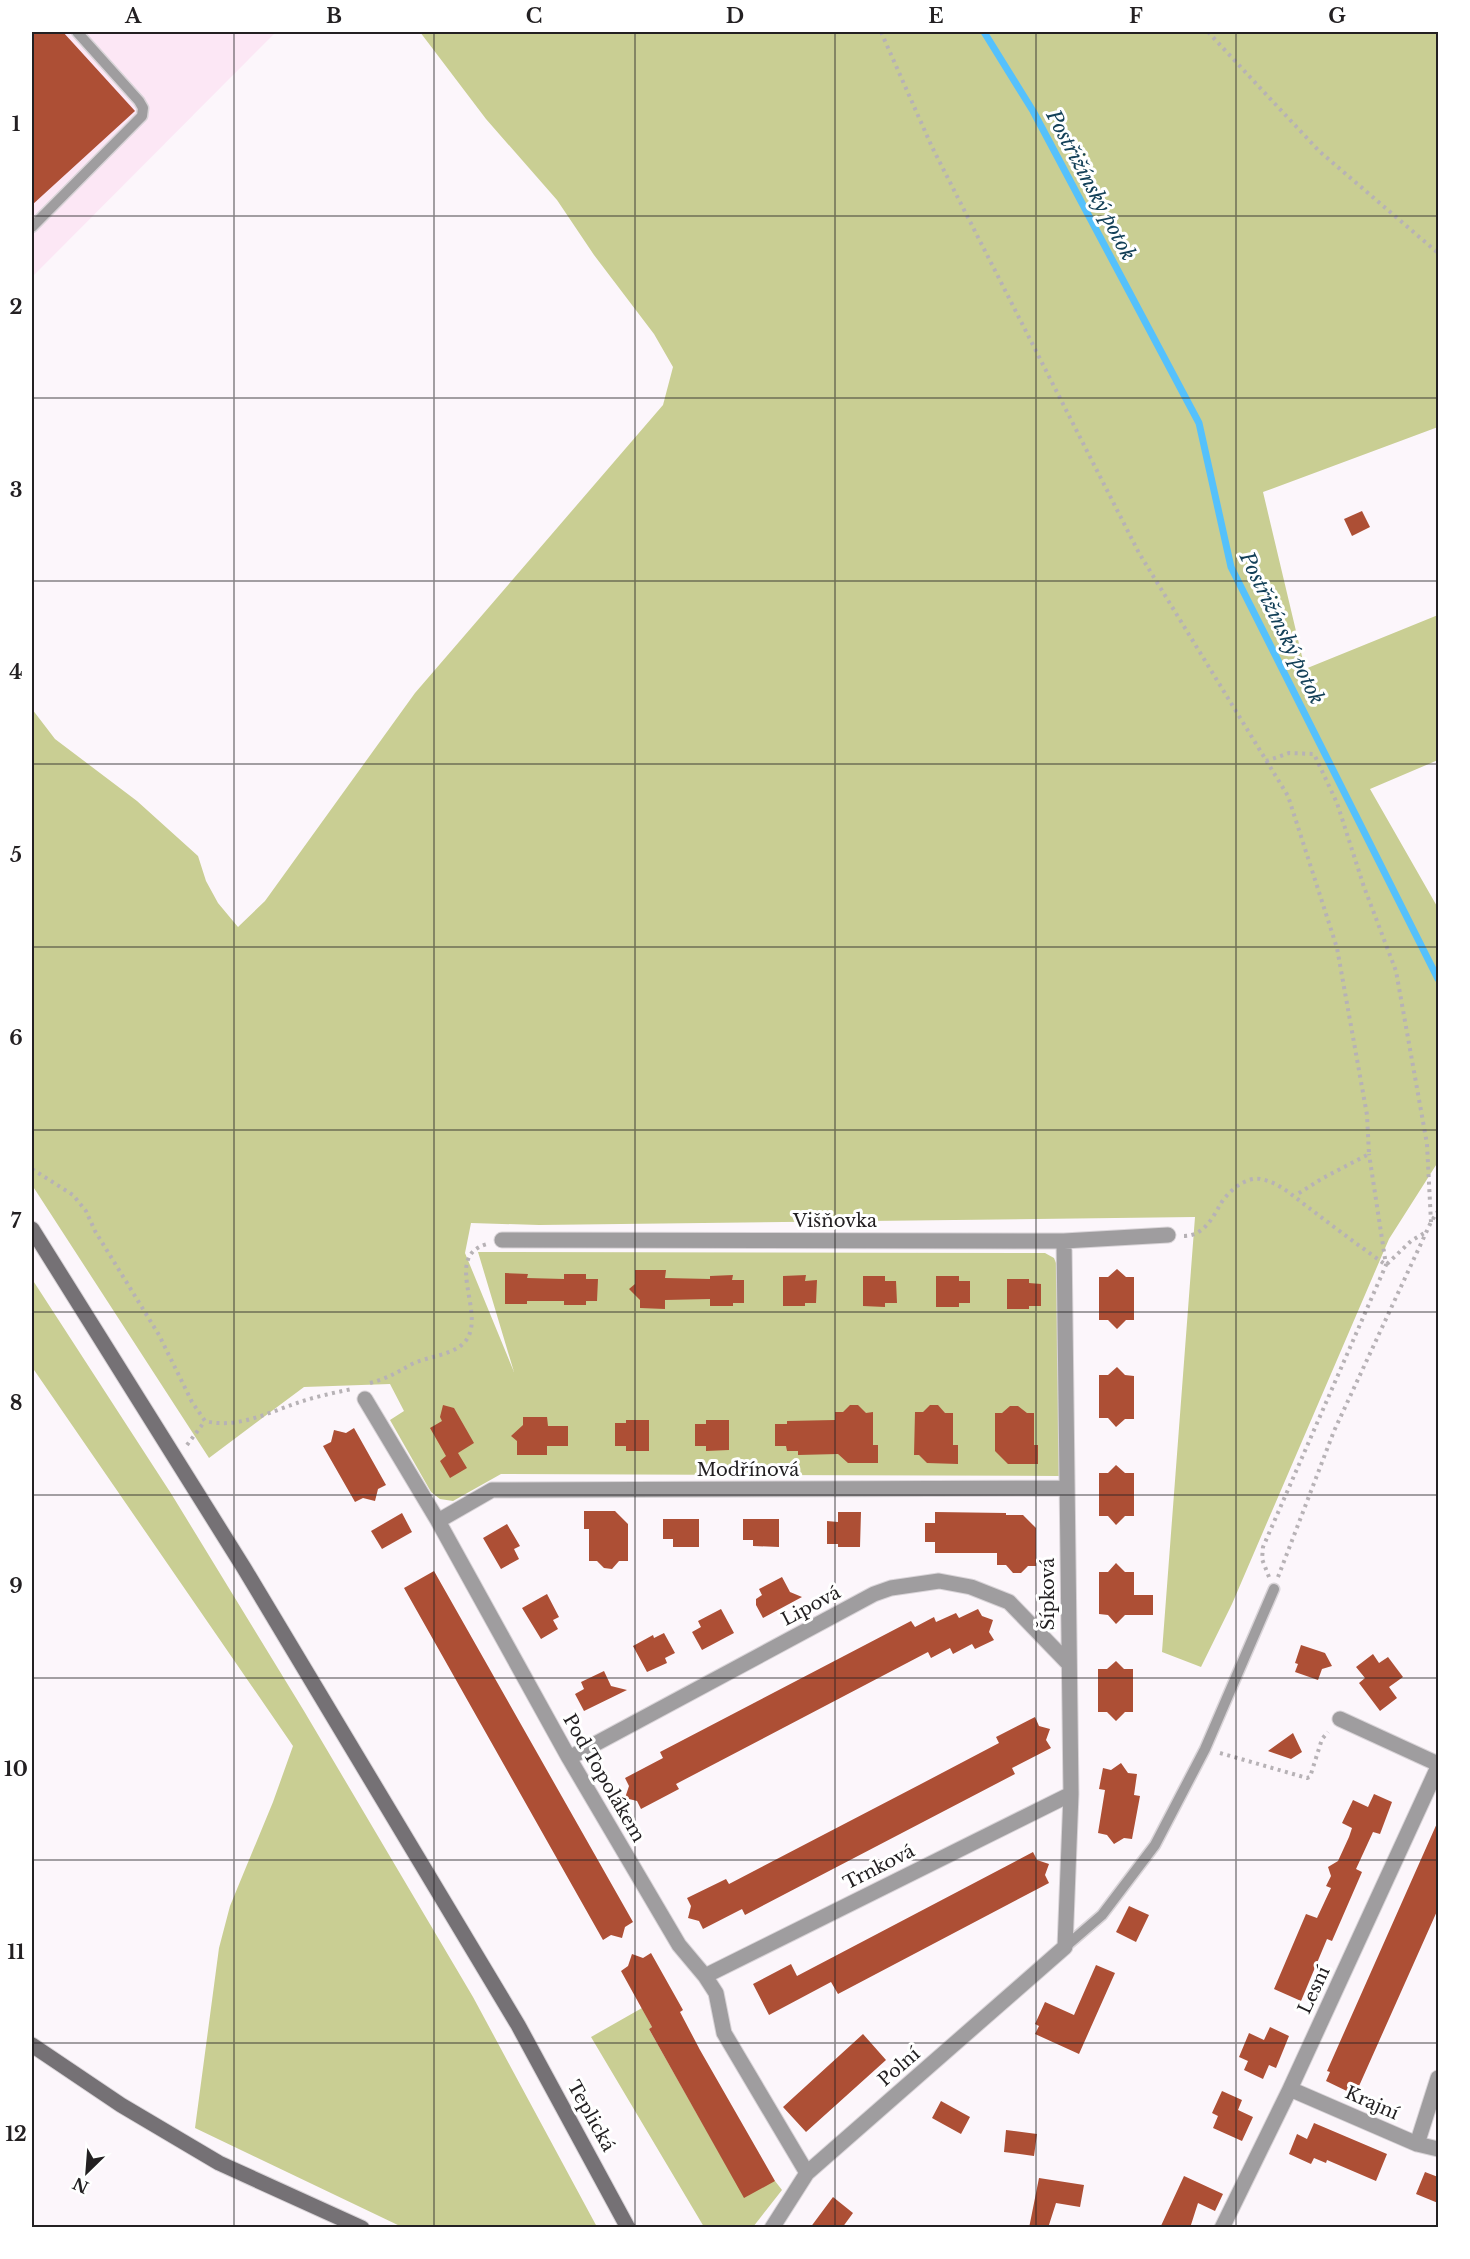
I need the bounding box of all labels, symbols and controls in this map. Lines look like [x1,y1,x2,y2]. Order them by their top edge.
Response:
text: A [124,4,142,28]
text: B [326,4,342,28]
text: C [526,4,542,28]
text: D [726,4,744,28]
text: E [928,4,944,28]
text: F [1129,4,1143,28]
text: G [1328,4,1346,28]
water label: Postřižínský potok [1041,105,1141,264]
text: 1 [12,112,21,136]
text: 2 [9,295,23,319]
text: 3 [10,478,22,502]
water label: Postřižínský potok [1234,547,1329,708]
text: 4 [9,660,23,684]
text: 5 [10,843,22,867]
text: 6 [9,1026,23,1050]
text: 7 [11,1209,22,1233]
street label: Višňovka [792,1210,877,1232]
text: 8 [10,1391,22,1415]
street label: Modřínová [697,1459,799,1481]
street label: Šípková [1036,1558,1059,1630]
text: 9 [9,1574,23,1598]
street label: Lipová [778,1581,844,1631]
street label: Pod Topolákem [558,1710,650,1846]
text: 10 [4,1757,28,1781]
street label: Trnková [840,1840,918,1894]
text: 11 [7,1940,25,1964]
street label: Lesní [1293,1962,1335,2017]
street label: Polní [874,2042,925,2091]
street label: Teplická [563,2077,619,2155]
street label: Krajní [1342,2081,1403,2125]
text: 12 [5,2122,27,2146]
north arrow [57,2142,117,2202]
text: N [70,2173,92,2198]

